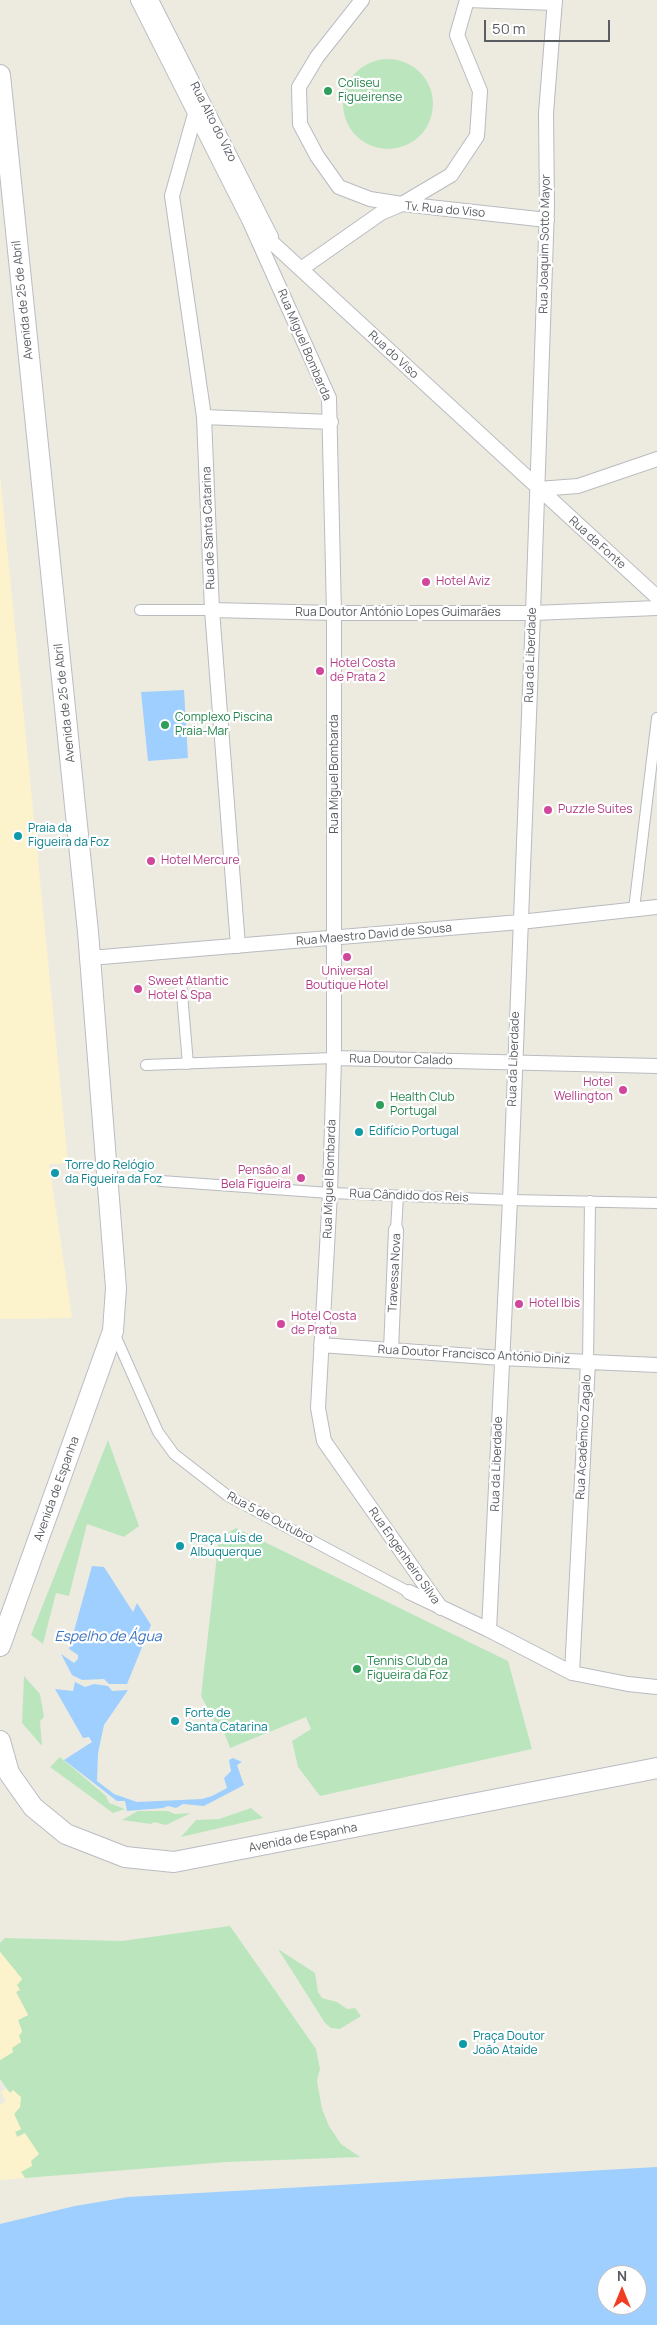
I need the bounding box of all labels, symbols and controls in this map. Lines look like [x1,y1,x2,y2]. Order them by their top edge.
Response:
scale bar [487,10,613,42]
text: 50 m [492,18,526,39]
place label: Coliseu Figueirense [338,77,402,105]
street label: Rua Alto do Vizo [187,80,239,164]
marker: Coliseu Figueirense [322,85,334,97]
street label: Rua Joaquim Sotto Mayor [537,174,553,314]
street label: Tv. Rua do Viso [404,199,486,221]
street label: Avenida de 25 de Abril [10,240,36,360]
street label: Rua Miguel Bombarda [274,287,334,403]
street label: Rua do Viso [365,328,421,382]
street label: Rua de Santa Catarina [200,466,218,590]
street label: Rua da Fonte [566,514,628,572]
place label: Hotel Aviz [436,575,490,589]
marker: Hotel Aviz [420,576,432,588]
street label: Rua Doutor António Lopes Guimarães [295,606,501,620]
street label: Rua da Liberdade [522,607,540,703]
street label: Avenida de 25 de Abril [52,643,78,763]
place label: Hotel Costa de Prata 2 [330,657,395,685]
marker: Hotel Costa de Prata 2 [314,665,326,677]
place label: Complexo Piscina Praia-Mar [175,711,273,739]
street label: Rua Miguel Bombarda [328,714,342,834]
marker: Complexo Piscina Praia-Mar [159,719,171,731]
place label: Puzzle Suites [558,803,633,817]
marker: Puzzle Suites [542,804,554,816]
place label: Praia da Figueira da Foz [28,822,109,850]
marker: Praia da Figueira da Foz [12,830,24,842]
place label: Hotel Mercure [161,854,239,868]
marker: Hotel Mercure [145,855,157,867]
street label: Rua Maestro David de Sousa [295,921,453,949]
marker: Universal Boutique Hotel [341,951,353,963]
place label: Universal Boutique Hotel [306,965,388,993]
place label: Sweet Atlantic Hotel & Spa [148,975,229,1003]
marker: Sweet Atlantic Hotel & Spa [132,983,144,995]
street label: Rua da Liberdade [505,1011,523,1107]
street label: Rua Doutor Calado [349,1052,453,1068]
place label: Hotel Wellington [554,1076,613,1104]
marker: Hotel Wellington [617,1084,629,1096]
place label: Health Club Portugal [390,1091,455,1119]
marker: Health Club Portugal [374,1099,386,1111]
street label: Rua Miguel Bombarda [321,1119,339,1239]
place label: Edifício Portugal [369,1125,459,1139]
marker: Edifício Portugal [353,1126,365,1138]
place label: Torre do Relógio da Figueira da Foz [65,1159,162,1187]
place label: Pensão al Bela Figueira [221,1164,291,1192]
marker: Torre do Relógio da Figueira da Foz [49,1167,61,1179]
marker: Pensão al Bela Figueira [295,1172,307,1184]
street label: Rua Cândido dos Reis [349,1187,469,1205]
street label: Travessa Nova [386,1233,404,1313]
place label: Hotel Ibis [529,1297,580,1311]
marker: Hotel Ibis [513,1298,525,1310]
place label: Hotel Costa de Prata [291,1310,356,1338]
marker: Hotel Costa de Prata [275,1318,287,1330]
street label: Rua Doutor Francisco António Diniz [377,1343,571,1367]
street label: Rua Académico Zagalo [574,1374,594,1500]
street label: Rua da Liberdade [488,1416,506,1512]
street label: Avenida de Espanha [31,1435,83,1543]
street label: Rua 5 de Outubro [224,1489,316,1547]
street label: Rua Engenheiro Silva [365,1505,443,1607]
place label: Praça Luís de Albuquerque [190,1532,263,1560]
marker: Praça Luís de Albuquerque [174,1540,186,1552]
water label: Espelho de Água [55,1629,161,1645]
place label: Tennis Club da Figueira da Foz [367,1655,448,1683]
marker: Tennis Club da Figueira da Foz [351,1663,363,1675]
place label: Forte de Santa Catarina [185,1707,268,1735]
marker: Forte de Santa Catarina [169,1715,181,1727]
street label: Avenida de Espanha [248,1820,358,1856]
place label: Praça Doutor João Ataíde [473,2030,545,2058]
marker: Praça Doutor João Ataíde [457,2038,469,2050]
north arrow [597,2265,647,2315]
text: N [617,2266,627,2285]

